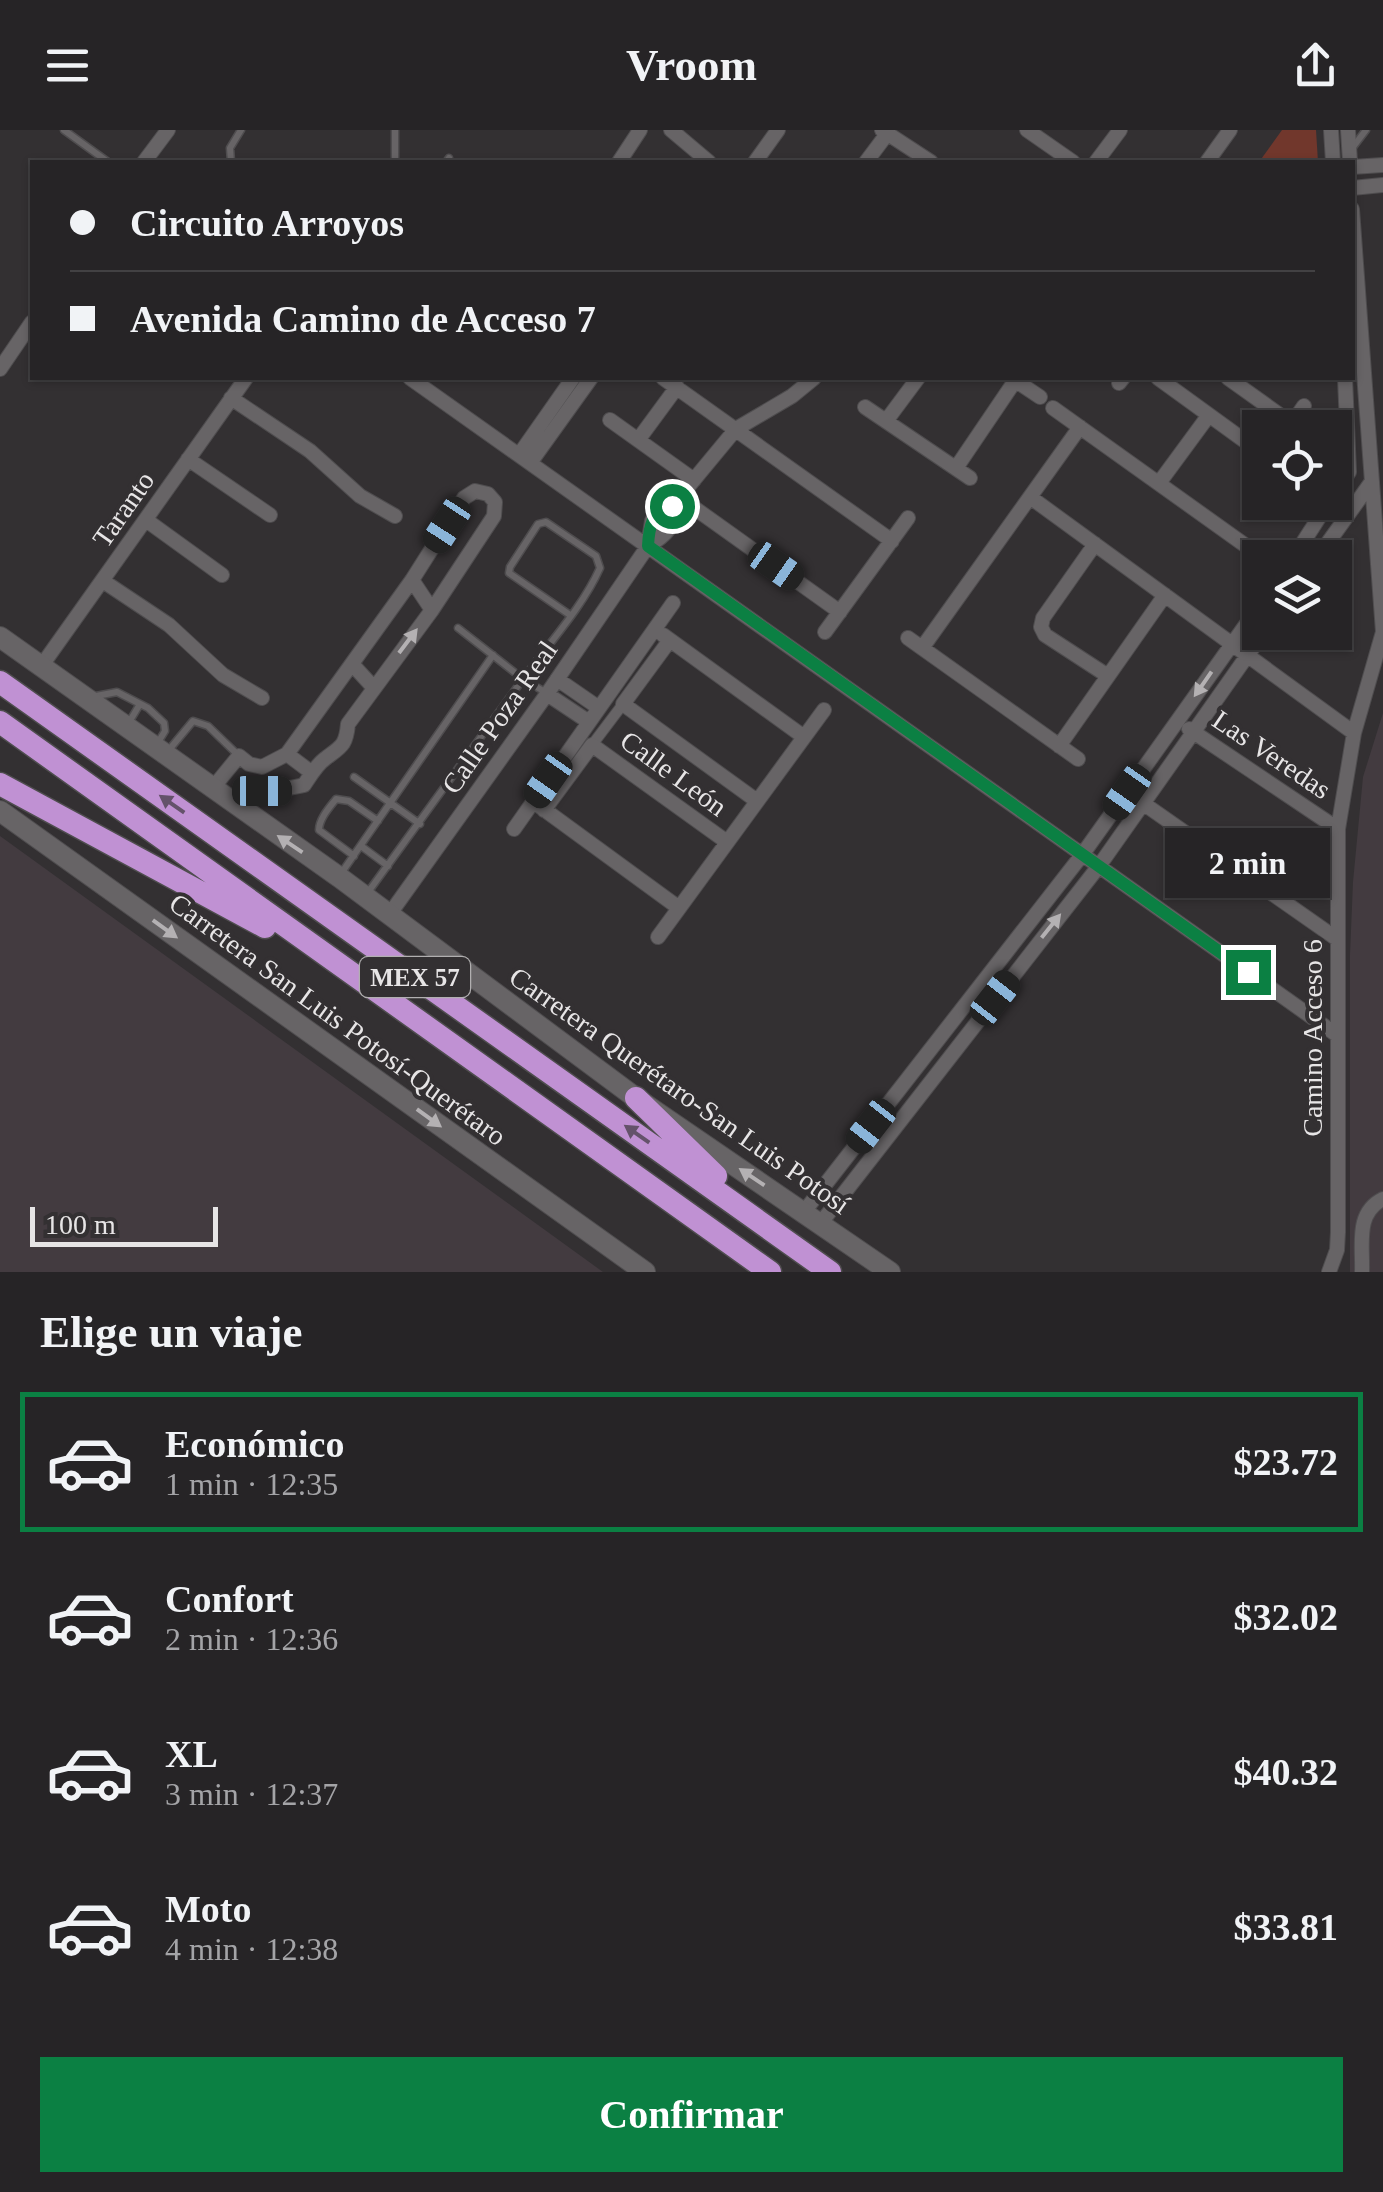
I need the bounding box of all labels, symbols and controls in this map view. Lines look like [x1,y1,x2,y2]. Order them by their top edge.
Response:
icon: menu [40,38,95,93]
icon: share [1288,38,1343,93]
text: Vroom [626,40,757,90]
text: Circuito Arroyos [130,202,404,244]
text: Avenida Camino de Acceso 7 [130,298,596,340]
map controls [1242,410,1352,650]
button: locate [1242,410,1352,520]
street label: Taranto [86,466,161,553]
route start [650,484,695,529]
car [418,492,476,558]
car [743,537,809,595]
button: layers [1242,540,1352,650]
one-way arrow [398,628,418,654]
street label: Calle Poza Real [435,635,564,799]
one-way arrow [1194,671,1214,697]
street label: Las Veredas [1207,704,1337,805]
street label: Calle León [615,725,733,822]
car [519,747,577,813]
car [1098,759,1156,825]
car [232,776,292,806]
one-way arrow [159,795,186,814]
callout: 2 min [1166,827,1330,897]
one-way arrow [276,835,303,853]
text: 2 min [1209,845,1286,881]
street label: Carretera San Luis Potosí-Querétaro [163,887,512,1152]
one-way arrow [1041,913,1061,939]
one-way arrow [152,919,178,938]
street label: Camino Acceso 6 [1297,939,1328,1137]
route end [1226,950,1271,995]
road number: MEX 57 [360,957,470,997]
street label: Carretera Querétaro-San Luis Potosí [504,961,856,1220]
car [965,965,1025,1031]
car [841,1093,901,1159]
one-way arrow [416,1108,442,1127]
one-way arrow [624,1125,650,1144]
one-way arrow [738,1168,765,1187]
scale bar [30,1202,218,1246]
text: 100 m [45,1209,116,1240]
text: Elige un viaje [40,1307,303,1357]
icon: car [45,1417,135,1507]
text: Económico [165,1423,344,1465]
text: $23.72 [1234,1441,1338,1483]
text: 1 min · 12:35 [165,1466,338,1502]
icon: car [45,1572,135,1662]
text: Confort [165,1578,294,1620]
text: $32.02 [1234,1596,1338,1638]
text: 2 min · 12:36 [165,1621,338,1657]
icon: car [45,1727,135,1817]
text: XL [165,1733,218,1775]
text: $40.32 [1234,1751,1338,1793]
text: 3 min · 12:37 [165,1776,338,1812]
icon: car [45,1882,135,1972]
text: Moto [165,1888,252,1930]
text: $33.81 [1234,1906,1338,1948]
text: 4 min · 12:38 [165,1931,338,1967]
button: Confirmar [40,2057,1343,2172]

